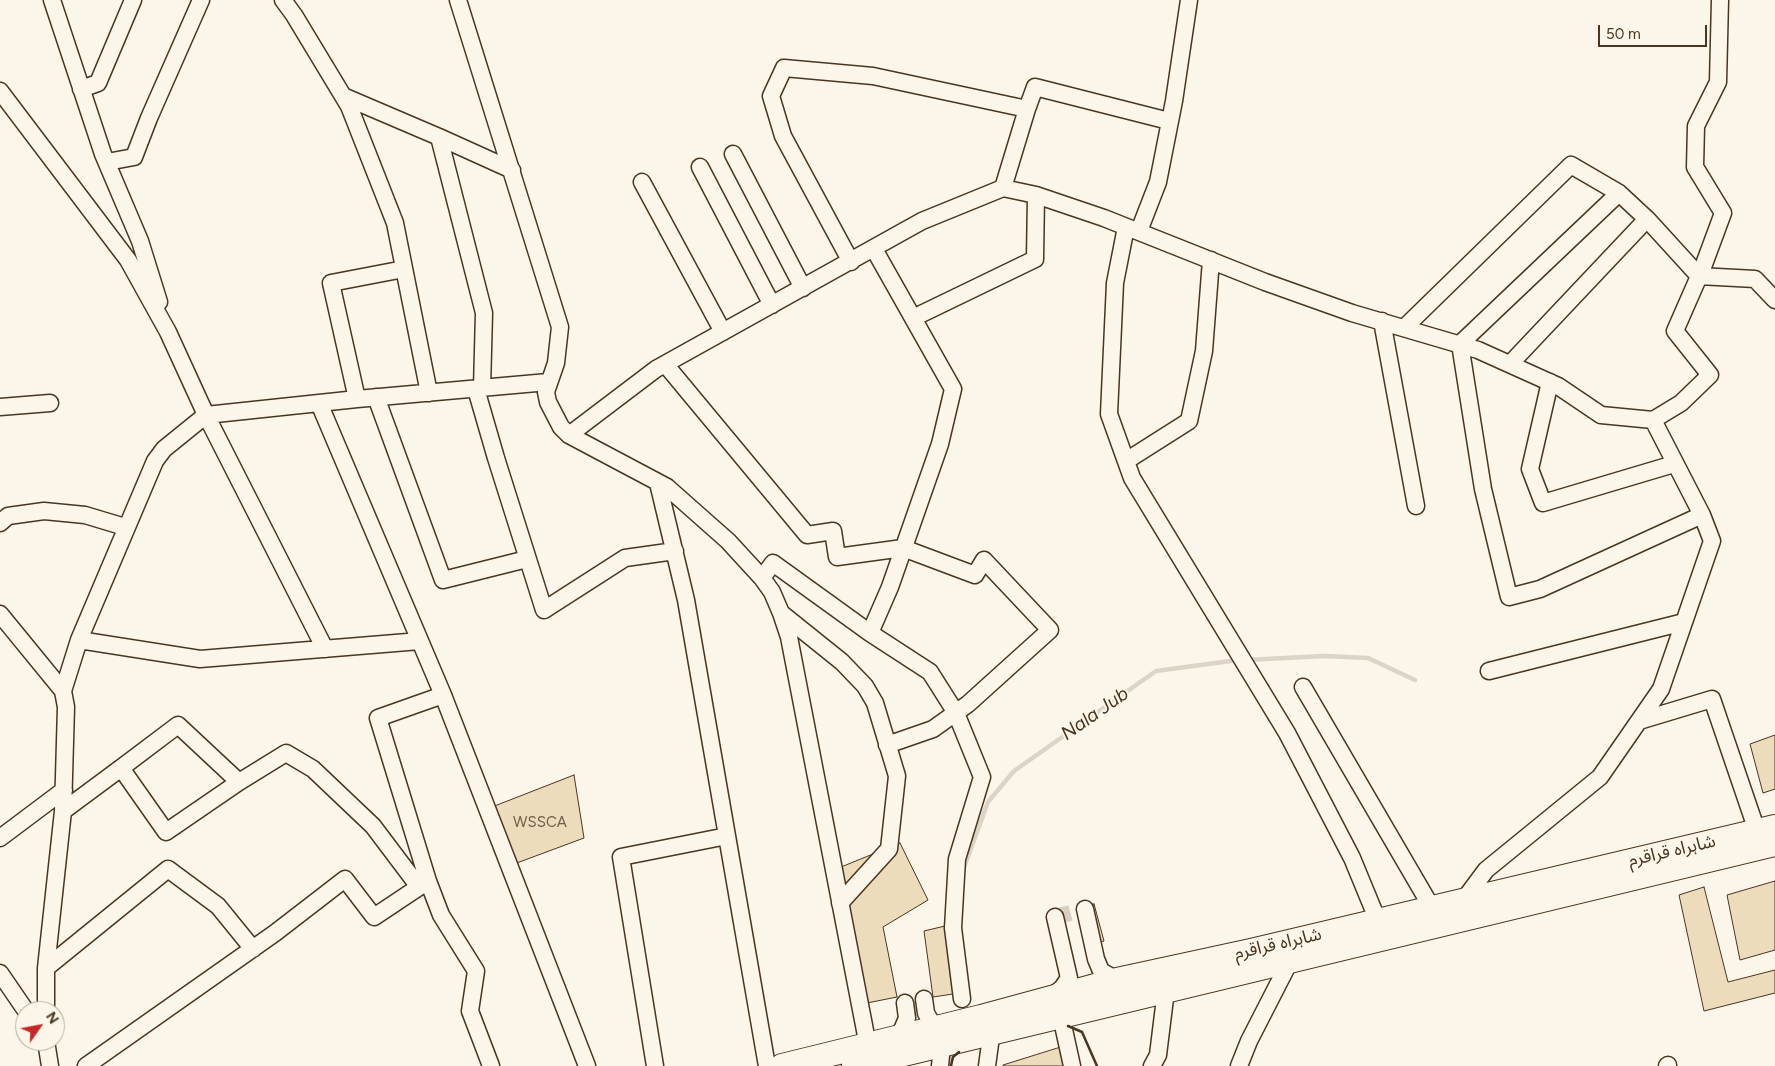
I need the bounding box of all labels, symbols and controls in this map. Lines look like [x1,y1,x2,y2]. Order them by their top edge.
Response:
scale bar [1600,15,1709,47]
text: 50 m [1606,25,1641,43]
water label: Nala Jub [1057,682,1133,746]
house number: WSSCA [513,814,567,832]
street label: شاہراہ قراقرم [1626,830,1718,872]
street label: شاہراہ قراقرم [1232,923,1324,965]
north arrow [15,1001,65,1051]
text: N [42,1009,62,1027]

